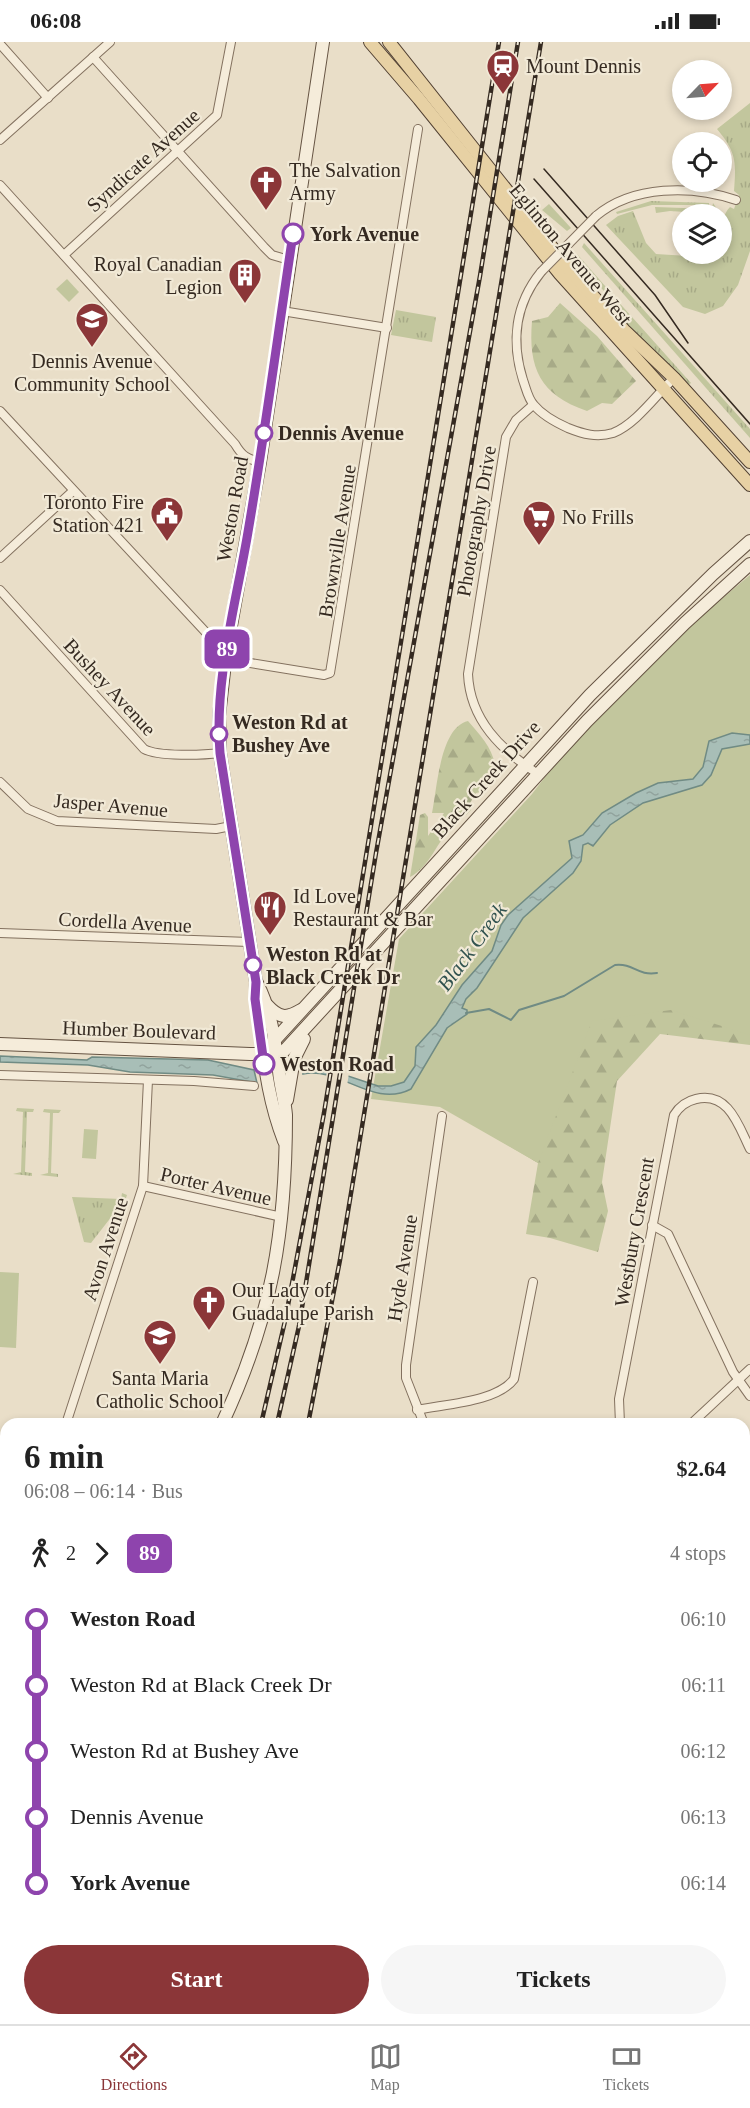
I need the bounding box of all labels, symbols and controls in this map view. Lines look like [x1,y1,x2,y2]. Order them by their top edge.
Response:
text: 06:08 [30,8,81,33]
station icon: Mount Dennis [485,48,521,95]
place label: Mount Dennis [526,55,641,77]
north arrow [672,60,732,120]
map controls [672,60,732,264]
street label: Syndicate Avenue [82,104,204,217]
button: locate [672,132,732,192]
place label: The Salvation Army [289,159,401,205]
church icon: The Salvation Army [248,164,284,211]
street label: Eglinton Avenue West [505,179,637,330]
button: layers [672,204,732,264]
marker: York Avenue [282,223,304,245]
place label: York Avenue [310,223,419,245]
place label: Royal Canadian Legion [94,253,222,299]
building icon: Royal Canadian Legion [227,257,263,304]
school or university icon: Dennis Avenue Community School [74,301,110,348]
place label: Dennis Avenue Community School [14,350,171,396]
place label: Dennis Avenue [278,422,404,444]
marker: Dennis Avenue [255,424,273,442]
street label: Photography Drive [452,444,501,598]
street label: Weston Road [212,455,252,563]
street label: Brownville Avenue [314,463,360,619]
place label: Toronto Fire Station 421 [44,491,144,536]
public building icon: Toronto Fire Station 421 [149,495,185,542]
supermarket icon: No Frills [521,499,557,546]
place label: No Frills [562,506,634,528]
line badge: 89 [200,630,254,668]
street label: Bushey Avenue [59,634,161,741]
text: 89 [217,637,238,661]
place label: Weston Rd at Bushey Ave [232,711,348,757]
street label: Black Creek Drive [428,716,544,842]
marker: Weston Rd at Bushey Ave [210,725,228,743]
street label: Jasper Avenue [53,789,169,822]
place label: Id Love Restaurant & Bar [293,885,433,930]
restaurant icon: Id Love Restaurant & Bar [252,889,288,936]
water label: Black Creek [432,898,512,995]
street label: Cordella Avenue [58,908,192,936]
place label: Weston Rd at Black Creek Dr [266,943,400,988]
marker: Weston Rd at Black Creek Dr [244,956,262,974]
street label: Humber Boulevard [62,1016,216,1044]
marker: Weston Road [253,1053,275,1075]
place label: Weston Road [280,1053,394,1075]
street label: Westbury Crescent [610,1155,659,1308]
street label: Porter Avenue [158,1163,274,1210]
street label: Avon Avenue [78,1194,132,1304]
street label: Hyde Avenue [383,1213,422,1323]
place label: Our Lady of Guadalupe Parish [232,1279,374,1325]
church icon: Our Lady of Guadalupe Parish [191,1284,227,1331]
school or university icon: Santa Maria Catholic School [142,1318,178,1365]
place label: Santa Maria Catholic School [96,1367,225,1412]
text: 6 min [24,1439,104,1475]
text: $2.64 [677,1456,726,1481]
text: 06:08 – 06:14 · Bus [24,1480,183,1502]
icon: walk [24,1537,57,1570]
icon: forward [85,1537,118,1570]
text: 89 [139,1541,160,1565]
text: 2 [66,1542,76,1564]
text: 4 stops [670,1542,726,1564]
text: Weston Road [70,1606,195,1631]
text: 06:10 [680,1608,726,1630]
text: Weston Rd at Black Creek Dr [70,1672,332,1697]
text: 06:11 [681,1674,726,1696]
text: Weston Rd at Bushey Ave [70,1738,299,1763]
text: 06:12 [680,1740,726,1762]
text: Dennis Avenue [70,1804,203,1829]
text: 06:13 [680,1806,726,1828]
text: York Avenue [70,1870,190,1895]
text: 06:14 [680,1872,726,1894]
button: Start [24,1945,369,2014]
button: Tickets [381,1945,726,2014]
tab: Directions [101,2040,167,2094]
tab: Map [369,2040,402,2094]
tab: Tickets [603,2040,649,2094]

